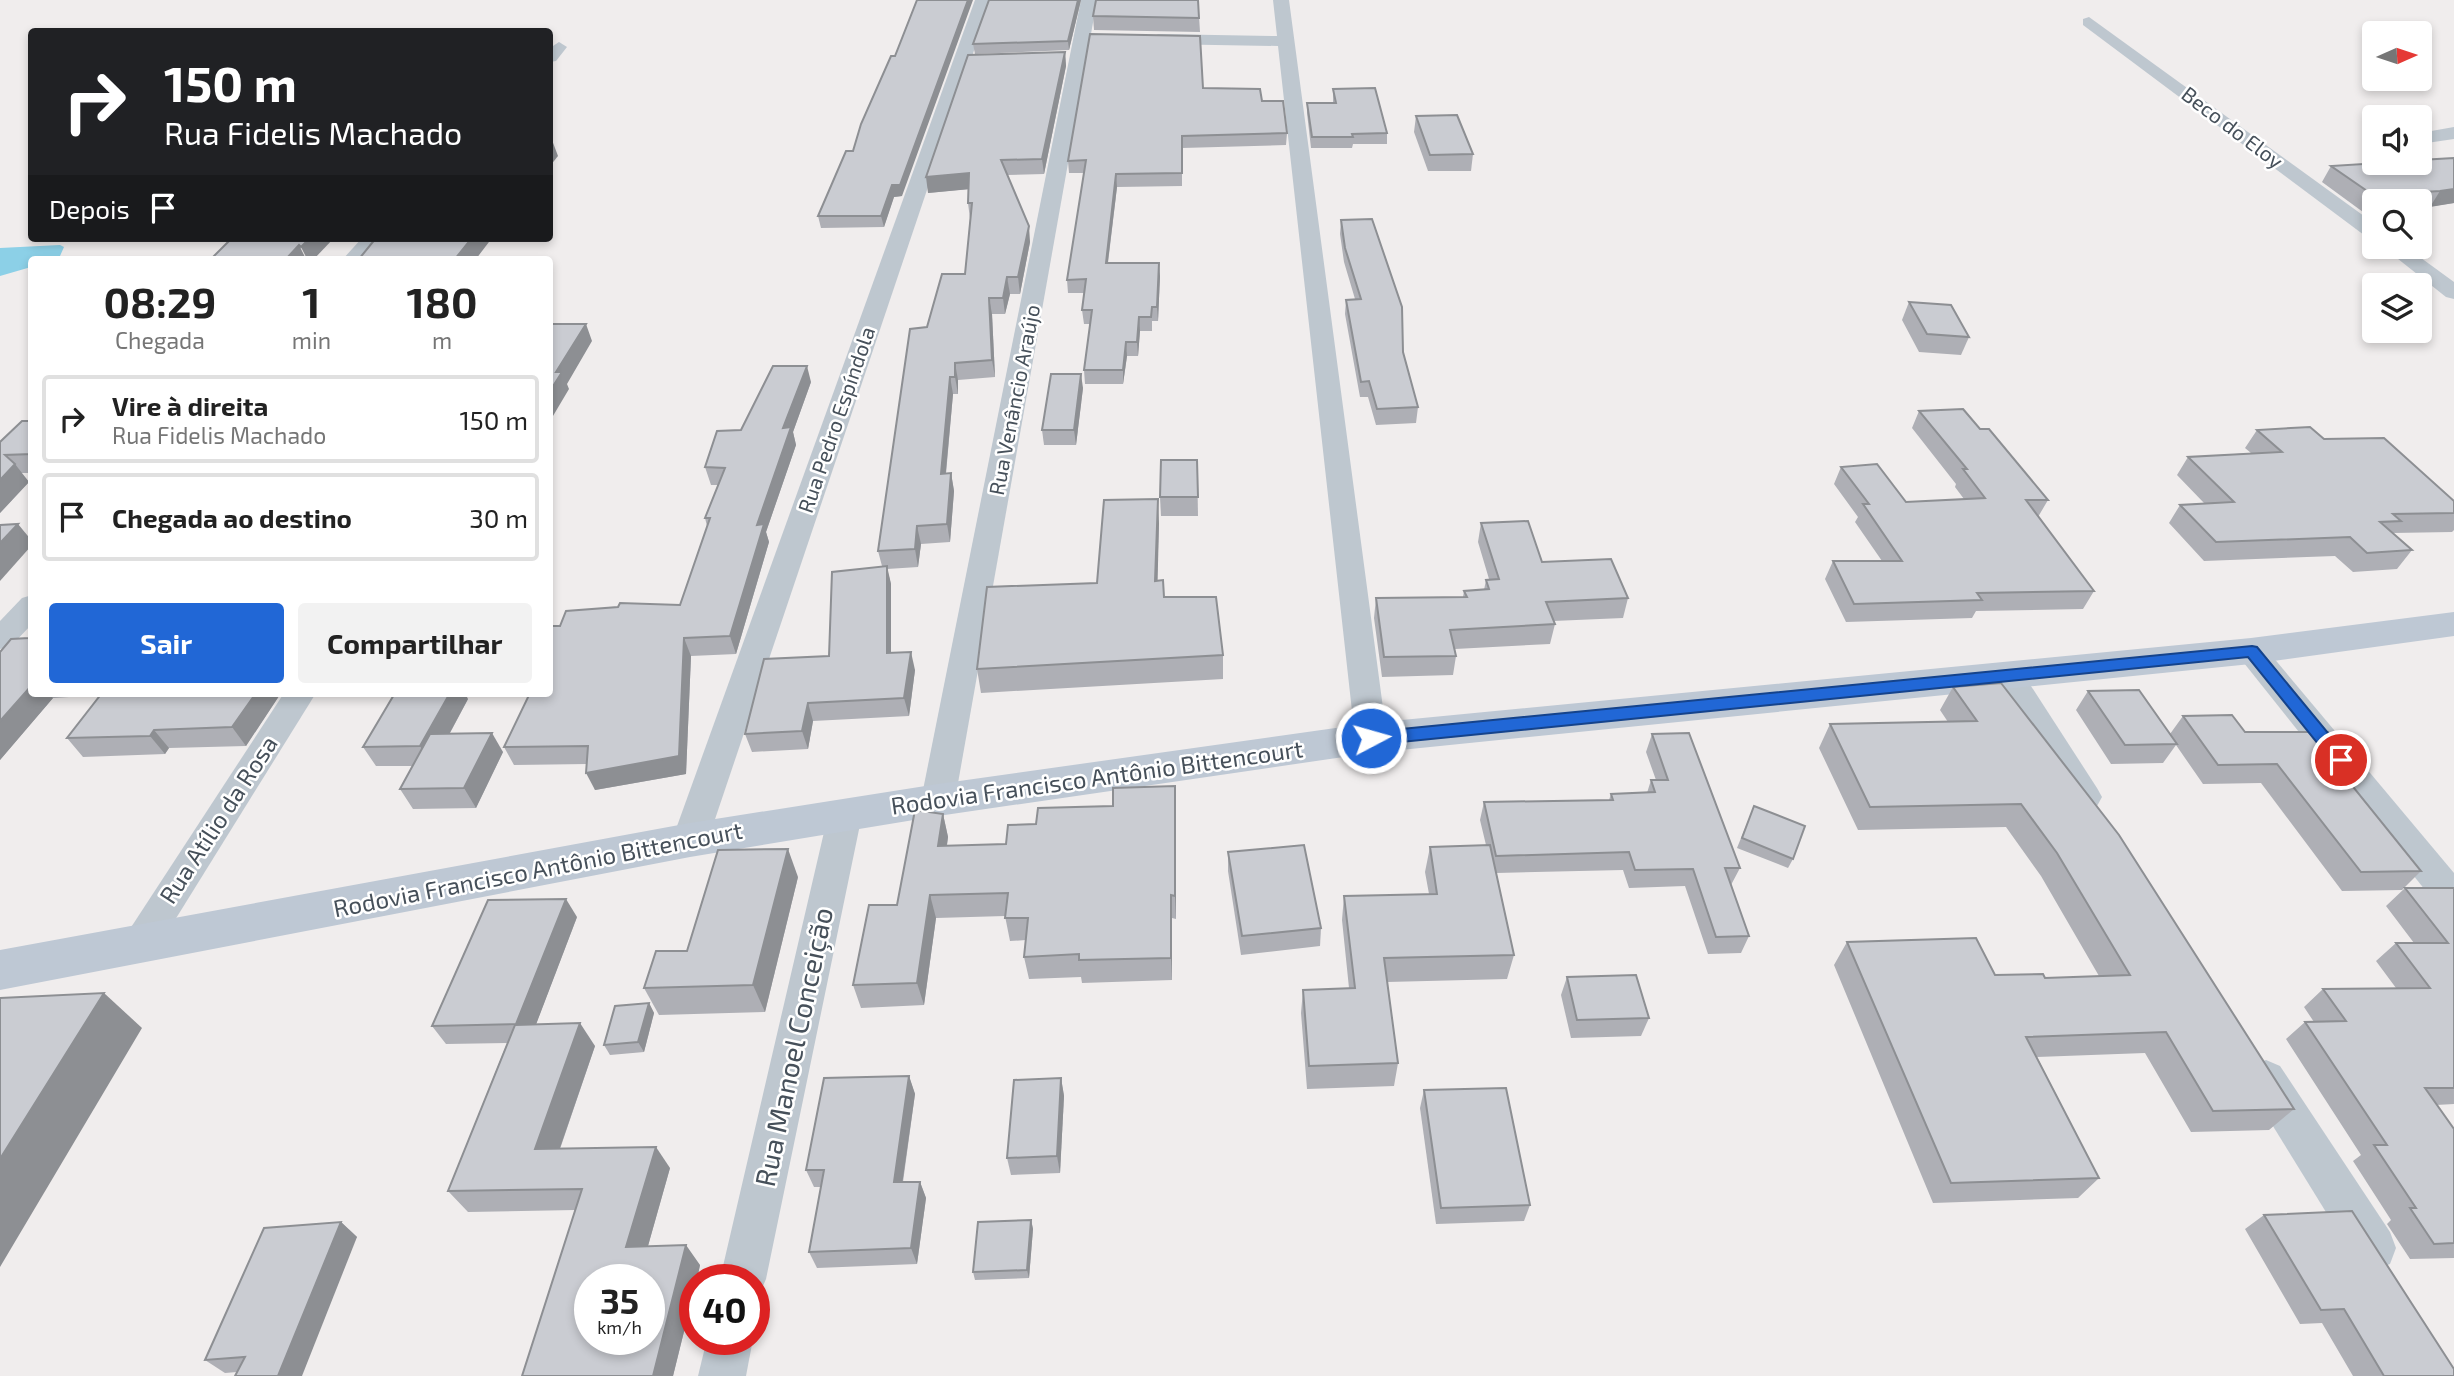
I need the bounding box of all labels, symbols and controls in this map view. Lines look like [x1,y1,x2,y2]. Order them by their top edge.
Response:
north arrow [2362,21,2432,91]
map controls [2362,21,2432,343]
text: 150 m [164,53,297,112]
icon: right [49,56,140,147]
street label: Beco do Eloy [2177,81,2289,173]
button: sound [2362,105,2432,175]
text: Rua Fidelis Machado [164,113,462,151]
icon: arrive [144,189,182,227]
button: search [2362,189,2432,259]
text: Depois [49,193,130,224]
button: layers [2362,273,2432,343]
text: 08:29 [104,276,216,326]
text: 1 [302,276,321,326]
text: 180 [407,276,477,326]
street label: Rua Venâncio Araújo [983,302,1045,497]
street label: Rua Pedro Espíndola [792,323,879,516]
text: Chegada [115,326,205,354]
text: min [292,326,331,354]
text: m [432,326,452,354]
text: Vire à direita [112,390,268,421]
icon: right [53,400,91,438]
text: 150 m [459,404,528,435]
text: Rua Fidelis Machado [112,421,326,449]
icon: arrive [53,498,91,536]
text: Chegada ao destino [112,502,352,533]
text: 30 m [469,502,528,533]
button: Sair [49,603,284,683]
button: Compartilhar [298,603,532,683]
position arrow [1334,701,1408,775]
street label: Rua Atílio da Rosa [153,730,283,909]
pin [2311,730,2371,790]
street label: Rodovia Francisco Antônio Bittencourt [889,733,1305,820]
icon: arrive [2322,741,2360,779]
street label: Rodovia Francisco Antônio Bittencourt [331,815,745,922]
street label: Rua Manoel Conceição [747,904,840,1190]
speed limit sign: 40 [679,1264,770,1355]
text: 35 [600,1279,639,1321]
text: km/h [597,1316,642,1338]

